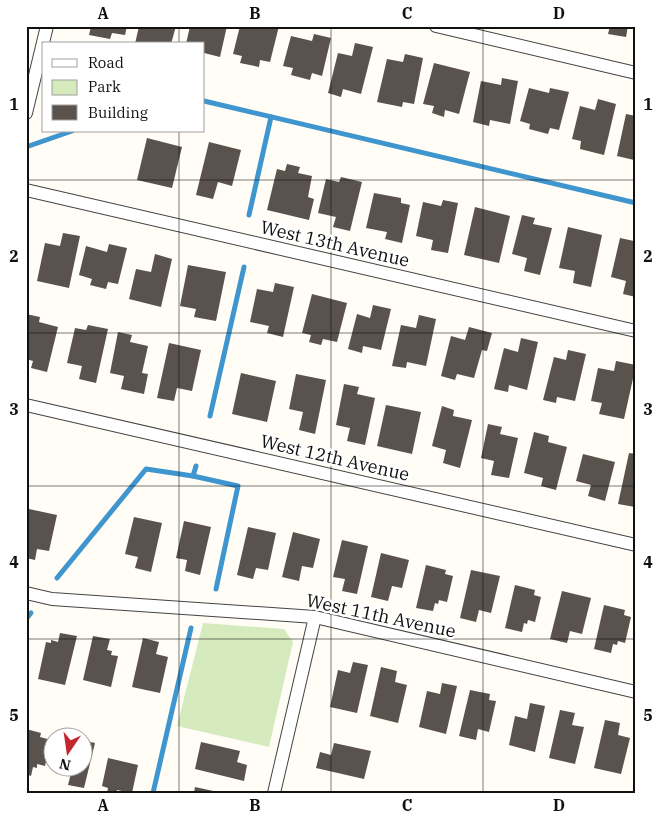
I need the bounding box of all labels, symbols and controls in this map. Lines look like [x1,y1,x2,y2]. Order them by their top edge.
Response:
text: A [97,3,109,23]
text: B [249,3,261,23]
text: C [402,3,412,23]
text: D [553,3,565,23]
legend [42,42,205,132]
text: Road [88,53,124,72]
text: Park [88,77,121,96]
text: 1 [9,94,19,114]
text: 1 [643,94,653,114]
text: Building [88,103,148,122]
street label: West 13th Avenue [258,215,412,272]
text: 2 [9,246,19,266]
text: 2 [643,246,653,266]
text: 3 [9,399,19,419]
text: 3 [643,399,653,419]
street label: West 12th Avenue [258,429,412,486]
text: 4 [9,552,19,572]
text: 4 [643,552,653,572]
street label: West 11th Avenue [304,588,458,643]
text: 5 [9,705,19,725]
text: 5 [643,705,653,725]
north arrow [42,726,92,776]
text: N [58,755,72,775]
text: A [97,795,109,815]
text: B [249,795,261,815]
text: C [402,795,412,815]
text: D [553,795,565,815]

